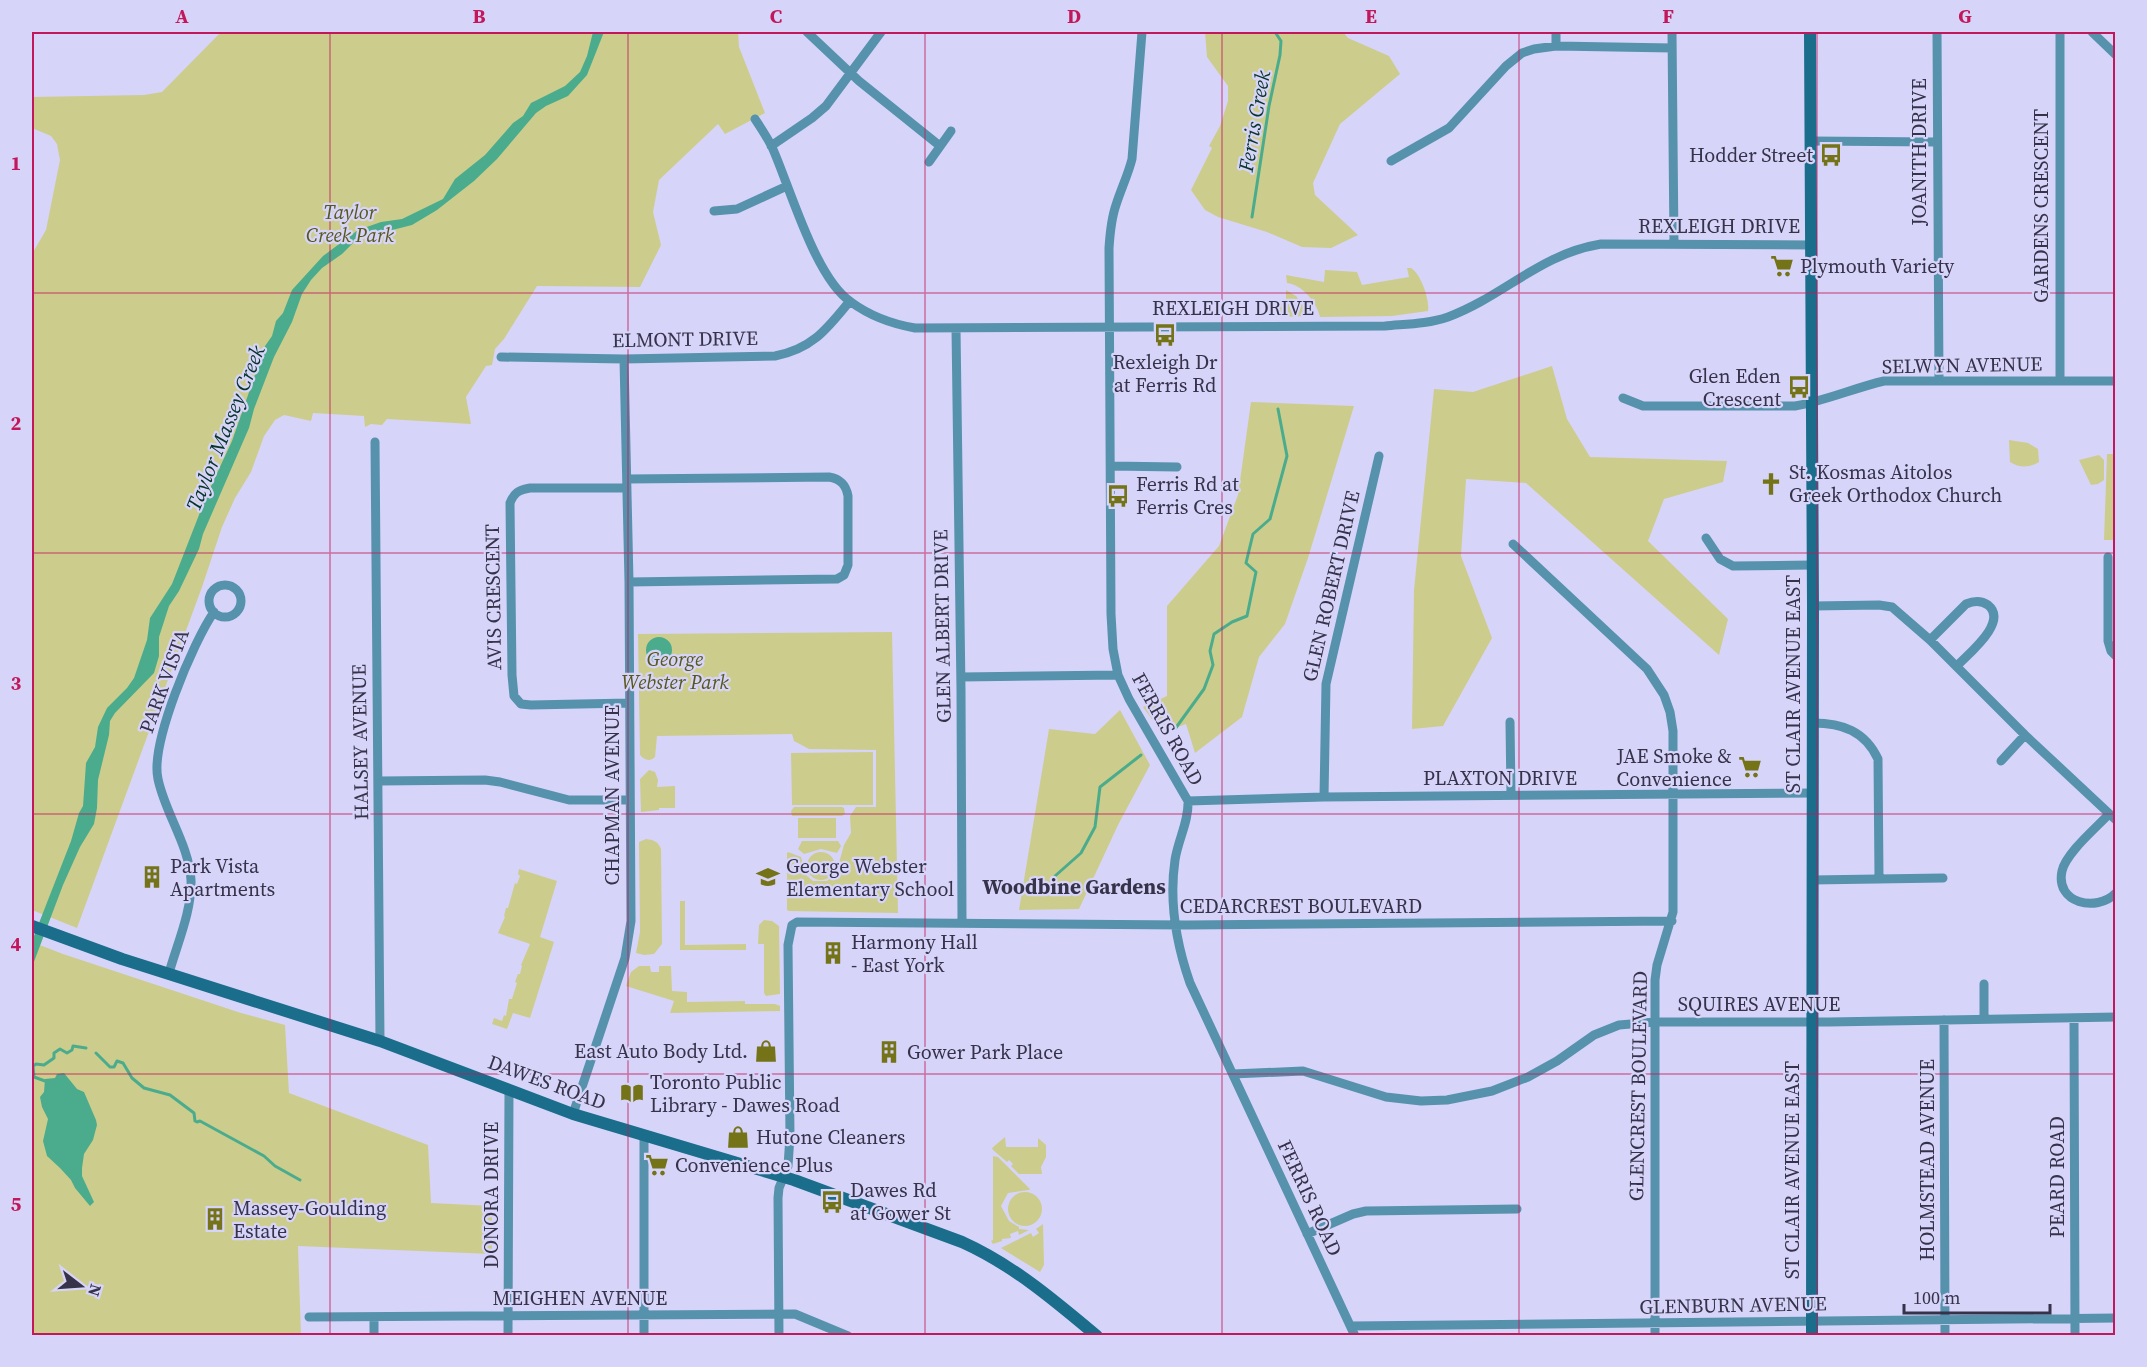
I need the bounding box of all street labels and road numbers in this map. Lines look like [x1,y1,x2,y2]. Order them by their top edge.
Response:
street label: JOANITH DRIVE [1905,78,1933,227]
street label: GARDENS CRESCENT [2027,109,2055,303]
street label: REXLEIGH DRIVE [1638,212,1800,240]
street label: REXLEIGH DRIVE [1152,294,1314,322]
street label: ELMONT DRIVE [612,324,758,354]
street label: SELWYN AVENUE [1882,350,2042,380]
street label: GLEN ROBERT DRIVE [1295,488,1367,684]
street label: AVIS CRESCENT [478,524,508,670]
street label: GLEN ALBERT DRIVE [926,529,958,723]
street label: ST CLAIR AVENUE EAST [1779,575,1807,793]
street label: PARK VISTA [132,624,196,737]
street label: HALSEY AVENUE [345,664,375,820]
street label: FERRIS ROAD [1125,668,1211,790]
street label: CHAPMAN AVENUE [598,705,626,885]
street label: PLAXTON DRIVE [1423,764,1577,792]
street label: CEDARCREST BOULEVARD [1180,892,1422,920]
street label: GLENCREST BOULEVARD [1622,971,1654,1201]
street label: SQUIRES AVENUE [1678,990,1840,1018]
street label: DAWES ROAD [484,1048,610,1116]
street label: HOLMSTEAD AVENUE [1913,1059,1941,1261]
street label: ST CLAIR AVENUE EAST [1778,1061,1806,1279]
street label: PEARD ROAD [2043,1116,2071,1238]
street label: DONORA DRIVE [477,1122,505,1268]
street label: FERRIS ROAD [1271,1135,1349,1261]
street label: MEIGHEN AVENUE [493,1284,667,1312]
street label: GLENBURN AVENUE [1639,1289,1827,1321]

